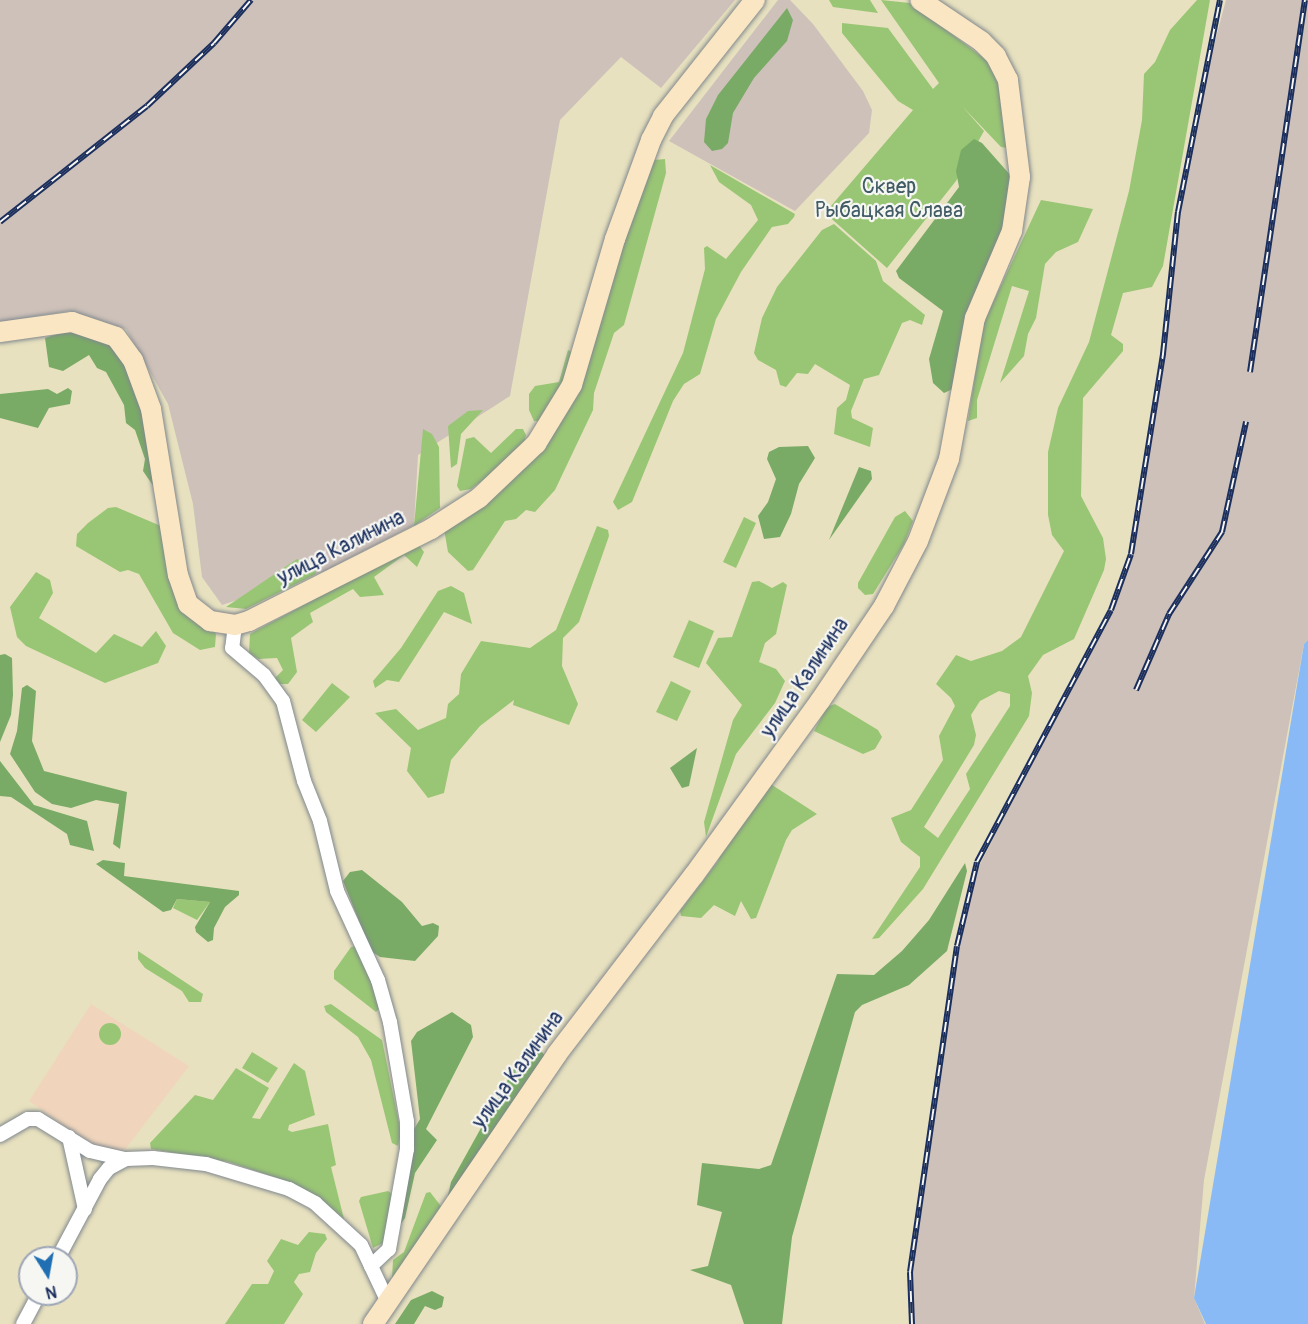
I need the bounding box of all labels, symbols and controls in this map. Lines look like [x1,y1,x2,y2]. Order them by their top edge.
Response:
park label: Сквер Рыбацкая Слава [815,174,963,224]
street label: улица Калинина [273,505,409,591]
street label: улица Калинина [756,613,854,743]
street label: улица Калинина [467,1006,569,1134]
north arrow [18,1246,78,1306]
text: N [44,1281,58,1303]

